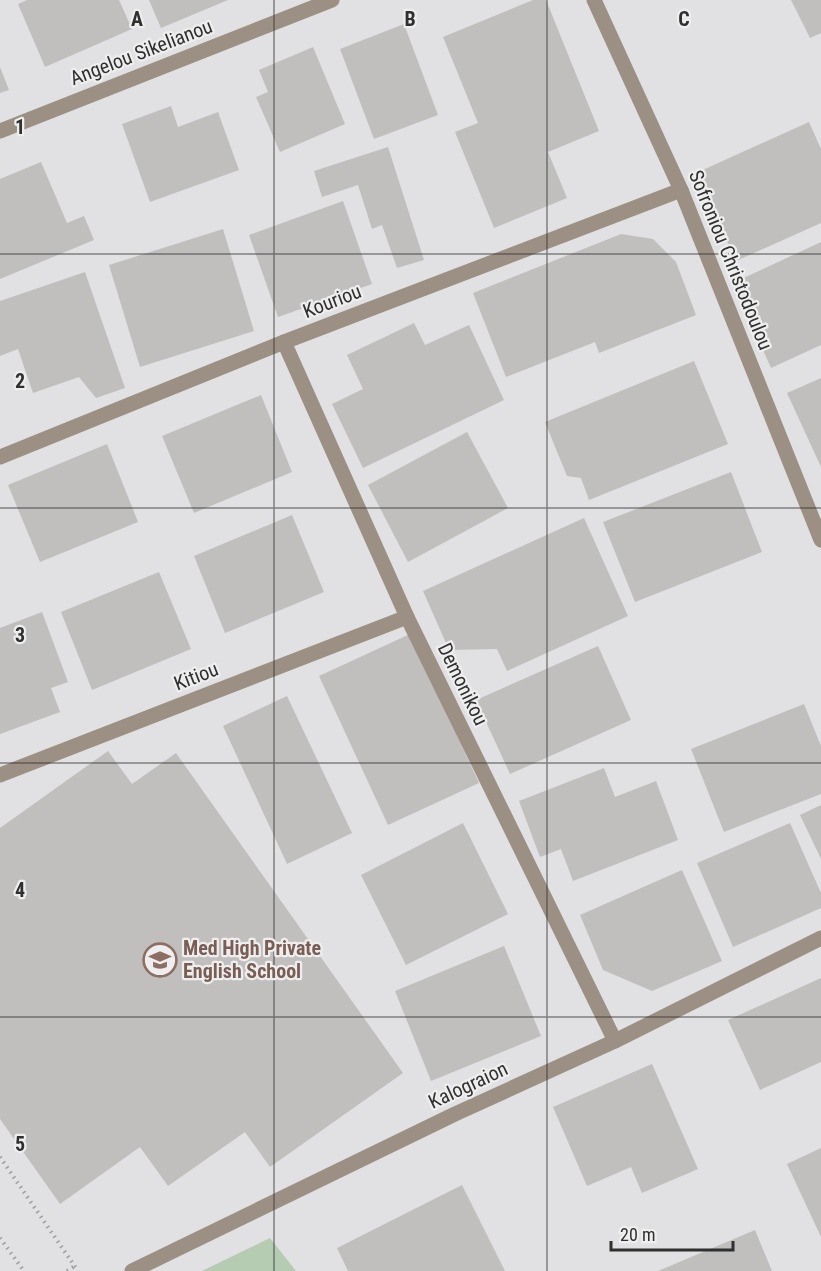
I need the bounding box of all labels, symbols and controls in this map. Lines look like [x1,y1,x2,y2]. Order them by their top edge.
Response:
text: B [404,7,416,31]
text: C [678,7,690,31]
street label: Angelou Sikelianou [66,14,216,90]
text: 1 [15,115,25,139]
street label: Sofroniou Christodoulou [684,167,778,353]
street label: Kouriou [299,279,365,323]
text: 2 [15,369,25,393]
text: 3 [15,623,25,647]
street label: Demonikou [433,639,493,729]
street label: Kitiou [170,657,222,695]
text: 4 [15,878,25,902]
place label: Med High Private English School [183,936,321,983]
school or university icon: Med High Private English School [142,942,178,978]
street label: Kalograion [425,1056,511,1114]
text: 5 [15,1132,25,1156]
scale bar [611,1214,732,1252]
text: 20 m [620,1224,655,1245]

